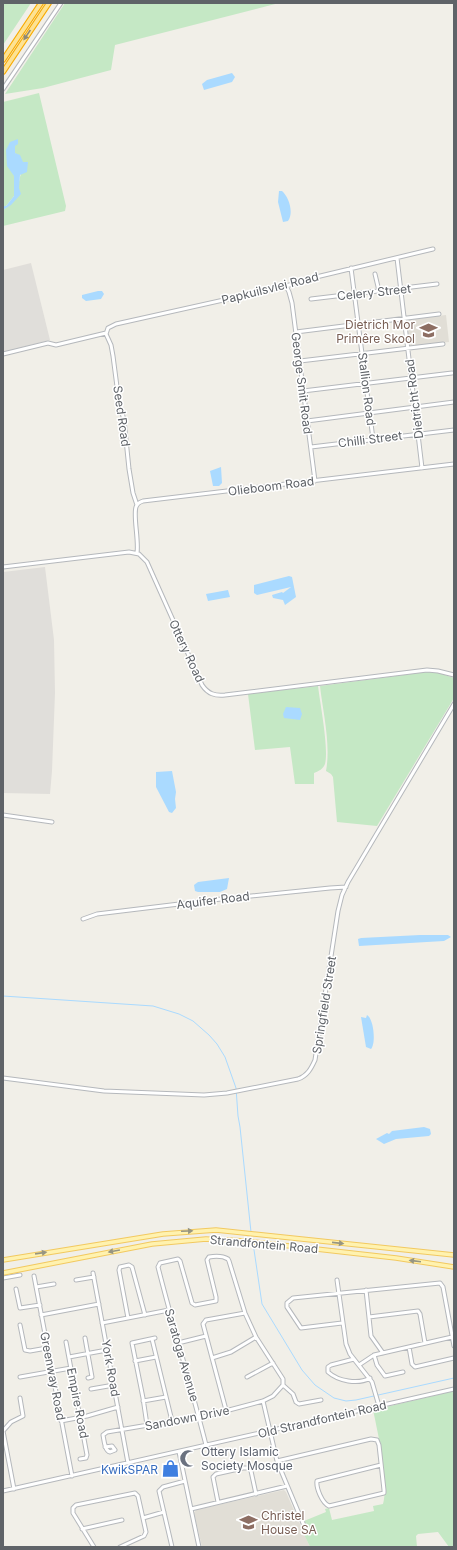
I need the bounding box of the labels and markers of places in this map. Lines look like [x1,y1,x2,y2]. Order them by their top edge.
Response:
place label: Dietrich Mor Primêre Skool [336,317,415,346]
school or university icon: Dietrich Mor Primêre Skool [418,321,438,341]
place label: Ottery Islamic Society Mosque [201,1444,293,1473]
mosque icon: Ottery Islamic Society Mosque [178,1448,198,1468]
shop icon: KwikSPAR [161,1459,181,1479]
place label: KwikSPAR [101,1462,158,1477]
place label: Christel House SA [261,1508,317,1537]
school or university icon: Christel House SA [238,1512,258,1532]

